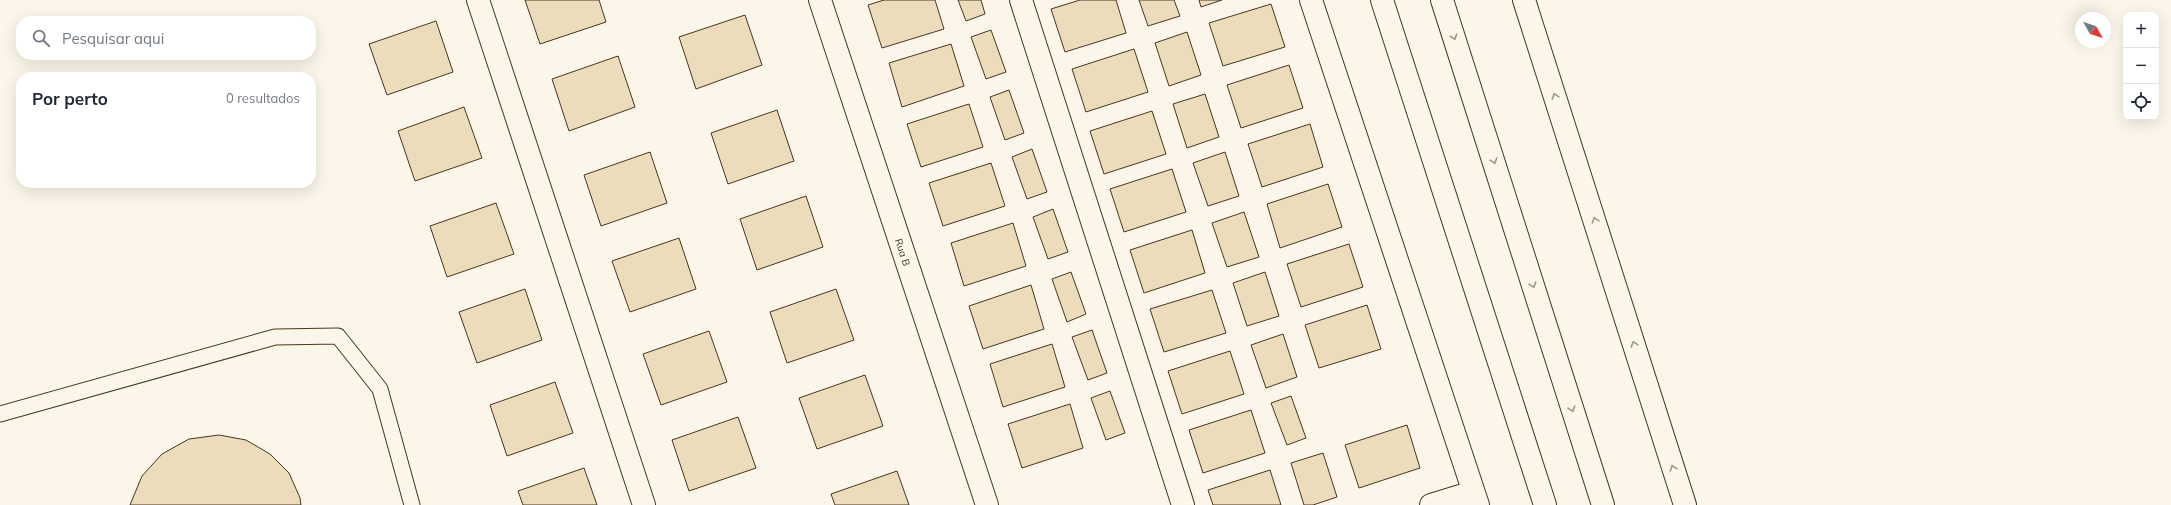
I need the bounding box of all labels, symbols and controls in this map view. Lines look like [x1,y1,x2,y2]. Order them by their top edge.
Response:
north arrow [2075,12,2111,48]
map controls [2123,12,2159,120]
button: + [2123,12,2159,48]
search box [16,16,316,60]
icon: search [30,27,52,49]
text: Pesquisar aqui [62,29,164,48]
one-way arrow [1449,33,1458,40]
button: − [2123,48,2159,84]
button: locate [2123,84,2159,120]
text: Por perto [32,88,108,109]
text: 0 resultados [226,90,300,106]
one-way arrow [1551,93,1560,100]
one-way arrow [1489,157,1498,164]
one-way arrow [1591,217,1599,224]
street label: Rua B [892,237,913,268]
one-way arrow [1528,281,1537,288]
one-way arrow [1630,341,1639,348]
one-way arrow [1568,405,1576,412]
one-way arrow [1670,465,1678,472]

